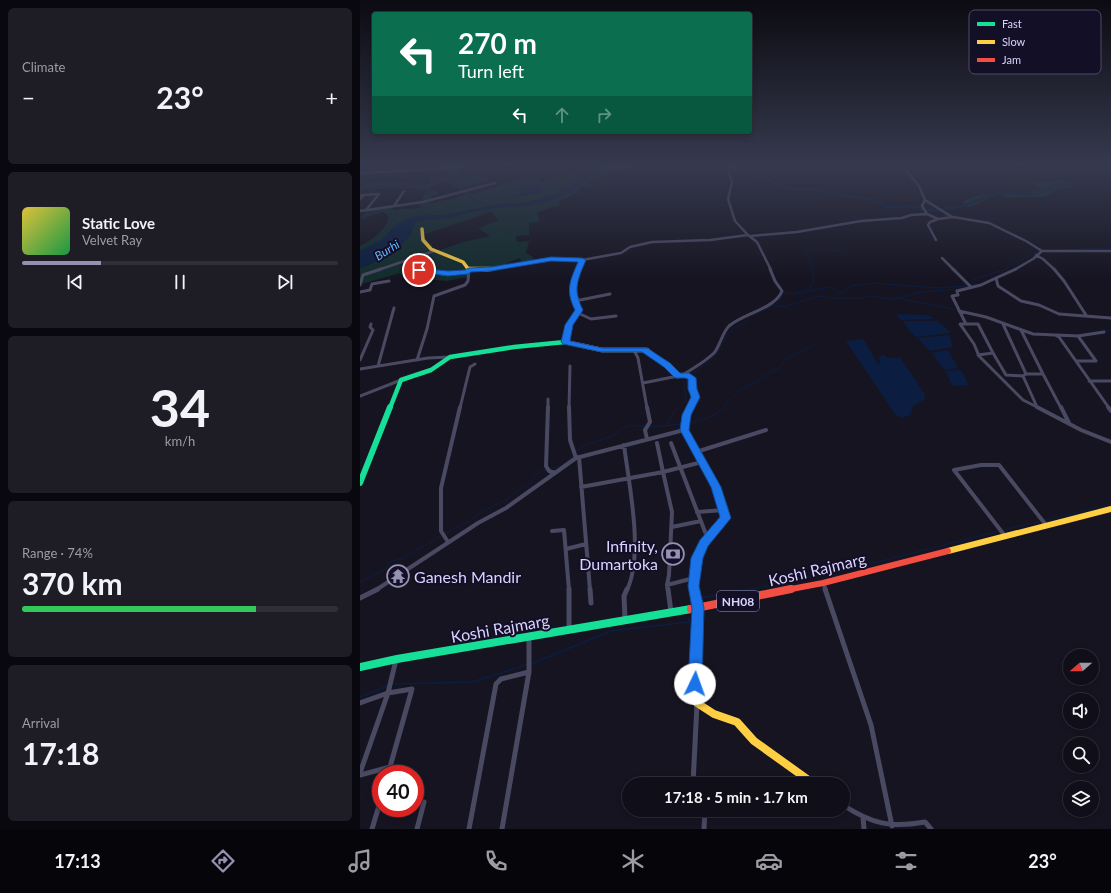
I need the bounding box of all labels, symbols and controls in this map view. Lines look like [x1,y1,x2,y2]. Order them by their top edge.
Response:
legend [969,10,1101,74]
text: Fast [1002,17,1022,30]
text: 270 m [458,26,537,60]
icon: left [392,28,444,80]
text: Slow [1002,35,1026,48]
text: Jam [1002,53,1021,66]
text: Climate [22,59,65,75]
text: Turn left [458,60,524,82]
text: 23° [156,79,204,115]
text: − [22,84,35,111]
text: + [325,84,338,111]
icon: left [509,104,531,126]
icon: ahead [551,104,573,126]
icon: right [593,104,615,126]
text: Static Love [82,214,155,232]
text: Velvet Ray [82,232,142,248]
water label: Burhi [372,236,402,263]
pin [402,253,436,287]
icon: arrive [408,259,430,281]
icon: previous [64,271,86,293]
icon: pause [169,271,191,293]
icon: next [274,271,296,293]
text: 34 [150,376,210,438]
text: km/h [165,433,195,449]
place label: Infinity, Dumartoka [579,536,658,573]
bank icon: Infinity, Dumartoka [660,541,686,567]
text: Range · 74% [22,545,93,561]
street label: Koshi Rajmarg [766,549,868,589]
temple icon: Ganesh Mandir [385,563,411,589]
text: 370 km [22,565,123,601]
place label: Ganesh Mandir [414,567,521,586]
road number: NH08 [717,591,759,611]
street label: Koshi Rajmarg [449,610,551,646]
north arrow [1063,649,1099,685]
map controls [1063,649,1099,817]
position arrow [674,663,716,705]
button: sound [1063,693,1099,729]
text: Arrival [22,715,59,731]
text: 17:18 [22,735,99,771]
button: search [1063,737,1099,773]
speed limit sign: 40 [372,765,424,817]
button: layers [1063,781,1099,817]
text: 17:18 · 5 min · 1.7 km [664,788,808,806]
icon: directions [209,847,237,875]
icon: music [346,847,374,875]
icon: phone [482,847,510,875]
icon: climate [619,847,647,875]
icon: car [755,847,783,875]
icon: filters [892,847,920,875]
text: 17:13 [54,850,101,872]
text: 23° [1028,850,1057,872]

